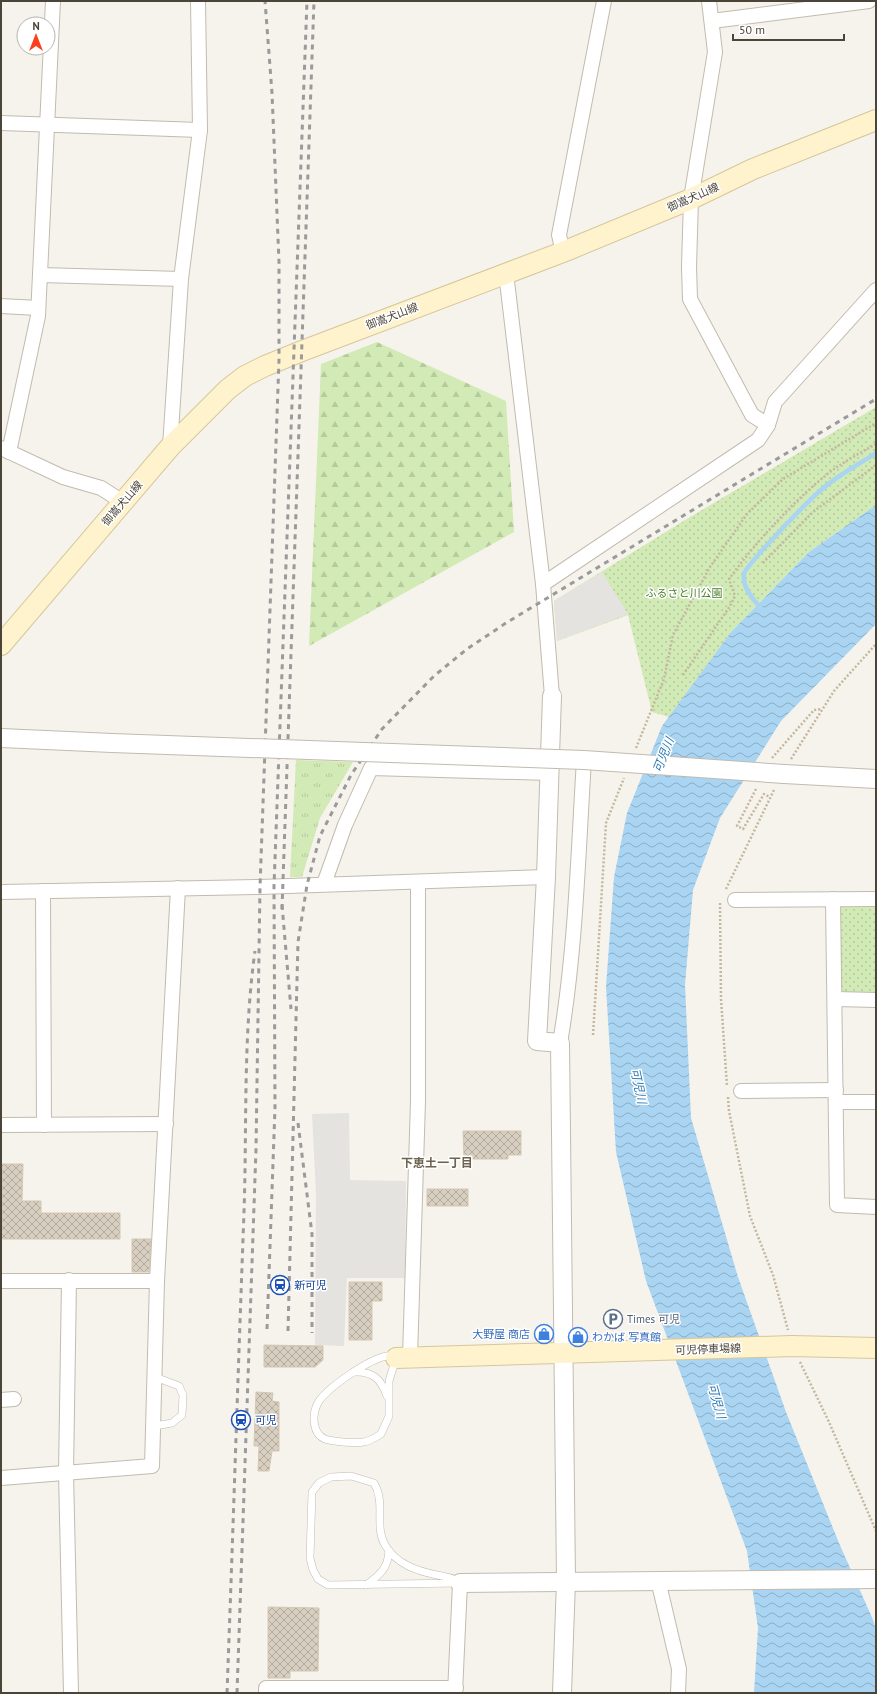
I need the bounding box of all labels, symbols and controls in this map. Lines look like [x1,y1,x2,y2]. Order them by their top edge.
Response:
north arrow [16,16,56,56]
scale bar [733,16,844,42]
text: N [32,19,40,33]
text: 50 m [739,22,765,37]
street label: 御嵩犬山線 [664,179,721,215]
street label: 御嵩犬山線 [363,300,420,333]
street label: 御嵩犬山線 [98,478,145,529]
park label: ふるさと川公園 [646,586,723,600]
water label: 可児川 [649,734,677,775]
water label: 可児川 [628,1067,650,1107]
district label: 下恵土一丁目 [401,1155,473,1170]
station icon: 新可児 [269,1274,291,1296]
place label: 新可児 [294,1278,327,1292]
parking icon: Times 可児 [602,1308,624,1330]
place label: Times 可児 [627,1312,680,1326]
shop icon: 大野屋 商店 [533,1323,555,1345]
shop icon: わかば 写真館 [567,1326,589,1348]
place label: 大野屋 商店 [472,1327,530,1341]
place label: わかば 写真館 [592,1330,661,1344]
street label: 可児停車場線 [675,1341,741,1357]
water label: 可児川 [705,1382,730,1422]
station icon: 可児 [230,1409,252,1431]
place label: 可児 [255,1413,277,1427]

